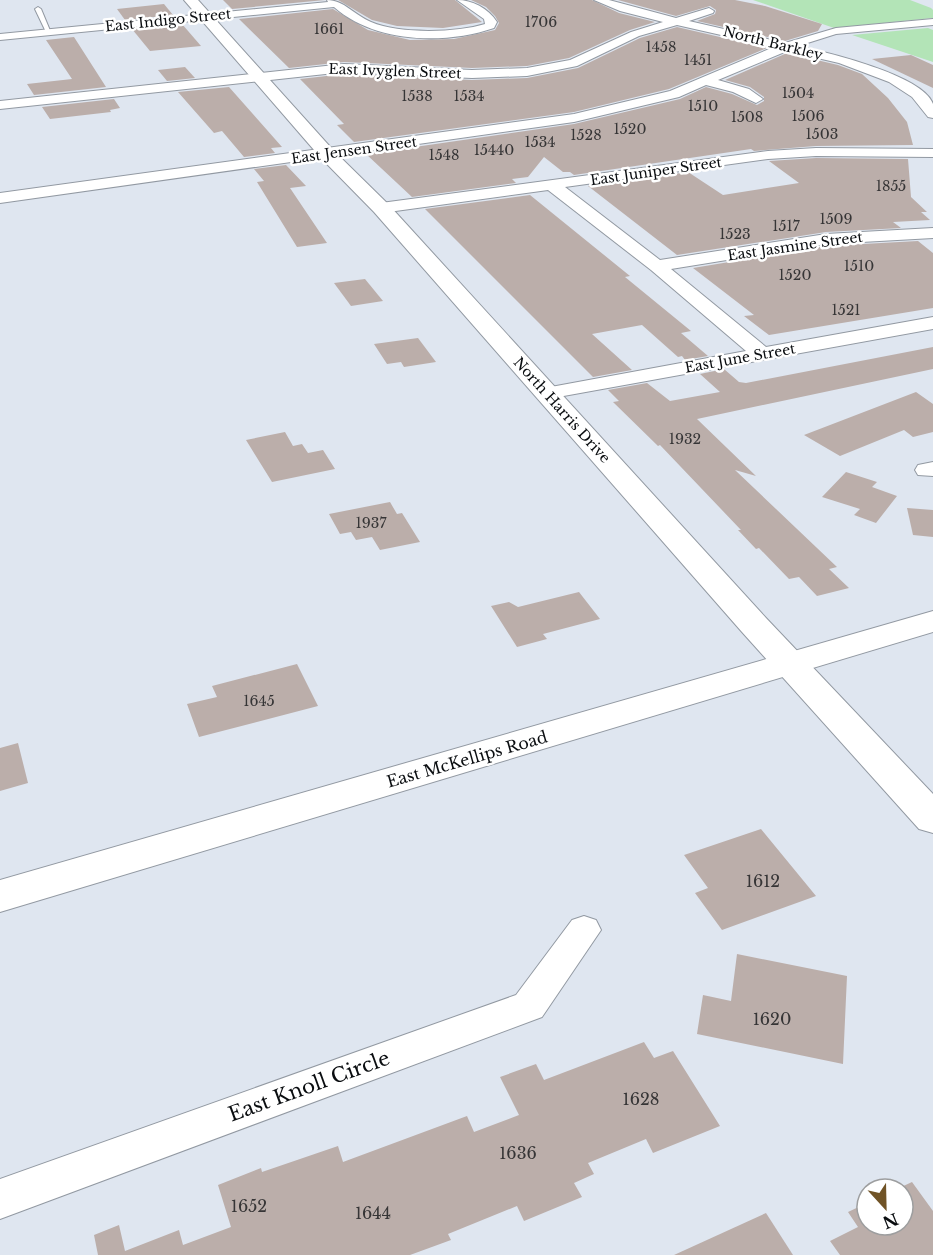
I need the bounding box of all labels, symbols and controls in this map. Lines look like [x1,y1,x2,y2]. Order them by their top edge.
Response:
street label: East Indigo Street [104,4,233,36]
house number: 1706 [525,13,557,31]
house number: 1661 [314,20,344,38]
street label: North Barkley [721,22,825,64]
house number: 1458 [646,38,676,56]
house number: 1451 [684,51,712,69]
street label: East Ivyglen Street [328,60,462,82]
house number: 1504 [782,84,814,102]
house number: 1538 [401,87,433,105]
house number: 1534 [453,87,485,105]
house number: 1510 [688,97,718,115]
house number: 1506 [791,107,825,125]
house number: 1508 [731,108,763,126]
house number: 1520 [614,120,646,138]
house number: 1503 [806,125,838,143]
house number: 1528 [570,126,602,144]
street label: East Jensen Street [290,132,419,168]
house number: 1534 [524,133,556,151]
house number: 15440 [474,141,514,159]
house number: 1548 [429,146,459,164]
street label: East Juniper Street [589,153,724,189]
house number: 1855 [876,177,906,195]
house number: 1509 [819,210,853,228]
house number: 1517 [772,217,801,235]
house number: 1523 [719,225,751,243]
street label: East Jasmine Street [726,228,864,264]
house number: 1510 [844,257,874,275]
house number: 1520 [779,266,811,284]
house number: 1521 [831,301,861,319]
street label: East June Street [683,339,797,377]
street label: North Harris Drive [510,353,614,467]
house number: 1932 [669,430,701,448]
house number: 1937 [356,514,387,532]
house number: 1645 [243,692,275,710]
street label: East McKellips Road [384,726,550,792]
house number: 1612 [746,871,780,891]
house number: 1620 [753,1009,791,1029]
street label: East Knoll Circle [225,1046,393,1126]
house number: 1628 [623,1089,659,1109]
house number: 1636 [499,1143,537,1163]
north arrow [855,1177,915,1237]
house number: 1652 [231,1196,267,1216]
house number: 1644 [355,1203,391,1223]
text: N [880,1209,901,1233]

